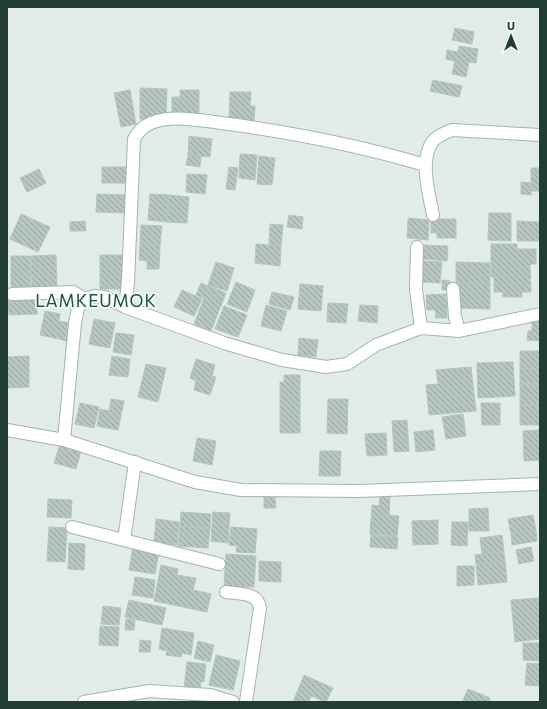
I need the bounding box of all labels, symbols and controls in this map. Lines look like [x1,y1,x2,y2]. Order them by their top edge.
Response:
north arrow [491,16,531,56]
text: U [507,19,515,32]
district label: LAMKEUMOK [35,290,157,311]

